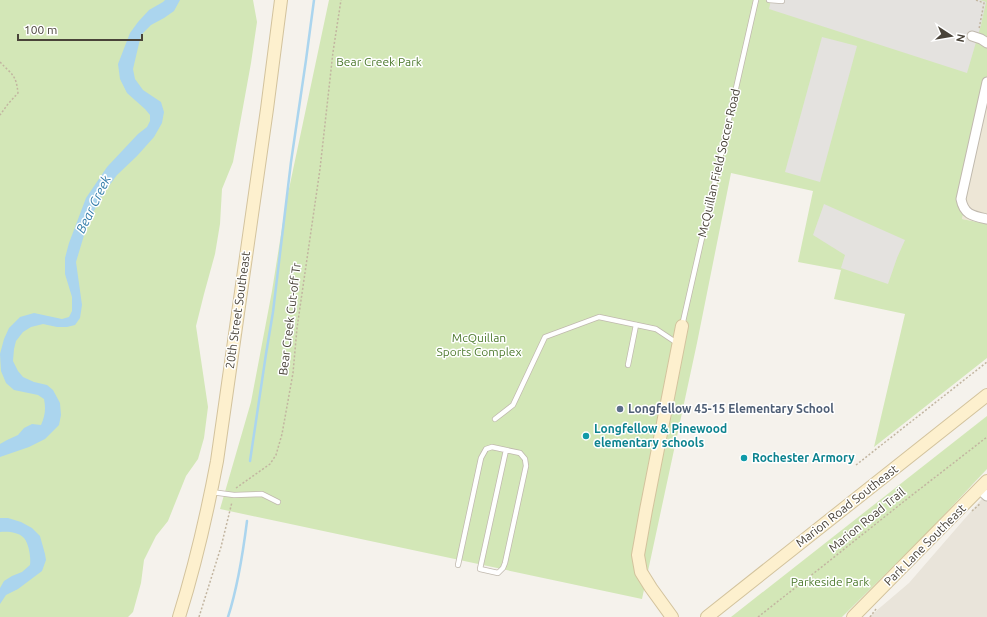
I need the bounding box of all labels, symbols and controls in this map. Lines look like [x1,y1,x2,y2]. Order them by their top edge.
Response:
scale bar [18,16,142,42]
north arrow [931,16,971,56]
text: 100 m [24,23,57,36]
text: N [954,33,968,43]
park label: Bear Creek Park [336,55,422,68]
street label: McQuillan Field Soccer Road [695,87,742,238]
water label: Bear Creek [73,173,113,235]
street label: 20th Street Southeast [223,250,252,370]
street label: Bear Creek Cut-off Tr [276,261,303,376]
park label: McQuillan Sports Complex [436,331,522,358]
place label: Longfellow 45-15 Elementary School [628,402,834,415]
marker: Longfellow 45-15 Elementary School [615,404,625,414]
place label: Longfellow & Pinewood elementary schools [594,422,727,449]
marker: Longfellow & Pinewood elementary schools [581,431,591,441]
place label: Rochester Armory [752,451,855,464]
marker: Rochester Armory [739,453,749,463]
street label: Marion Road Southeast [793,462,900,549]
street label: Marion Road Trail [826,485,907,554]
street label: Park Lane Southeast [881,501,968,588]
park label: Parkeside Park [791,575,869,588]

